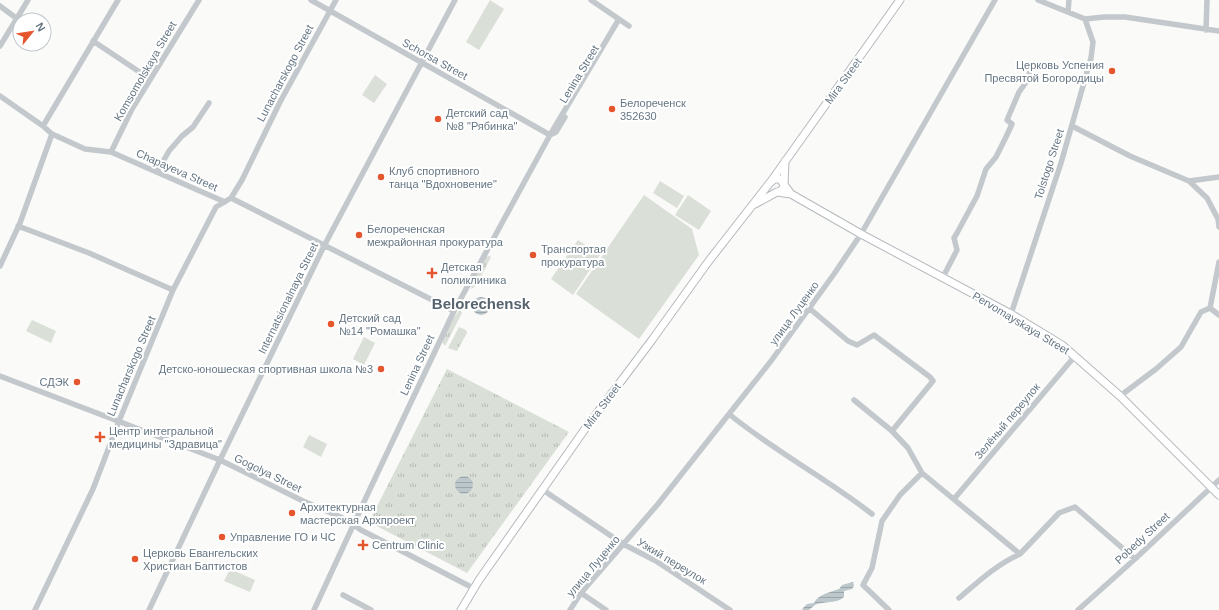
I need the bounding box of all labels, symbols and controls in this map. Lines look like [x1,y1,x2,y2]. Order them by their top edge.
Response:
north arrow [12,12,52,52]
street label: Komsomolskaya Street [112,19,178,123]
text: N [33,21,48,33]
street label: Lunacharskogo Street [254,23,316,123]
street label: Schorsa Street [400,36,470,82]
street label: Lenina Street [557,43,601,105]
street label: Mira Street [822,56,864,106]
place label: Церковь Успения Пресвятой Богородицы [984,59,1104,84]
marker: Церковь Успения Пресвятой Богородицы [1107,66,1117,76]
place label: Белореченск 352630 [620,97,686,122]
marker: Белореченск 352630 [607,104,617,114]
place label: Детский сад №8 "Рябинка" [446,107,517,132]
marker: Детский сад №8 "Рябинка" [433,114,443,124]
street label: Tolstogo Street [1032,127,1066,201]
street label: Chapayeva Street [134,147,220,193]
place label: Клуб спортивного танца "Вдохновение" [389,165,497,190]
marker: Клуб спортивного танца "Вдохновение" [376,172,386,182]
place label: Белореченская межрайонная прокуратура [367,223,504,248]
marker: Белореченская межрайонная прокуратура [354,230,364,240]
street label: Internatsionalnaya Street [256,240,320,356]
place label: Транспортая прокуратура [541,243,606,268]
marker: Транспортая прокуратура [528,250,538,260]
place label: Детская поликлиника [441,261,507,286]
marker: Детская поликлиника [426,267,438,279]
street label: улица Луценко [767,279,821,347]
street label: Pervomayskaya Street [970,289,1072,357]
district label: Belorechensk [432,295,531,312]
place label: Детский сад №14 "Ромашка" [339,312,421,337]
street label: Lunacharskogo Street [104,314,158,418]
marker: Детский сад №14 "Ромашка" [326,319,336,329]
street label: Lenina Street [398,333,436,397]
place label: Детско-юношеская спортивная школа №3 [159,363,373,375]
marker: Детско-юношеская спортивная школа №3 [376,364,386,374]
place label: СДЭК [40,376,70,388]
marker: СДЭК [72,377,82,387]
street label: Mira Street [581,381,623,431]
street label: Зелёный переулок [972,381,1042,461]
place label: Центр интегральной медицины "Здравица" [109,425,222,450]
marker: Центр интегральной медицины "Здравица" [94,431,106,443]
street label: Gogolya Street [232,452,304,494]
place label: Архитектурная мастерская Архпроект [300,501,415,526]
marker: Архитектурная мастерская Архпроект [287,508,297,518]
street label: Pobedy Street [1112,510,1172,566]
place label: Управление ГО и ЧС [230,531,336,543]
marker: Управление ГО и ЧС [217,532,227,542]
street label: улица Луценко [564,533,622,599]
street label: Узкий переулок [635,536,709,586]
marker: Centrum Clinic [357,539,369,551]
place label: Centrum Clinic [372,539,445,551]
place label: Церковь Евангельских Христиан Баптистов [143,547,258,572]
marker: Церковь Евангельских Христиан Баптистов [130,554,140,564]

